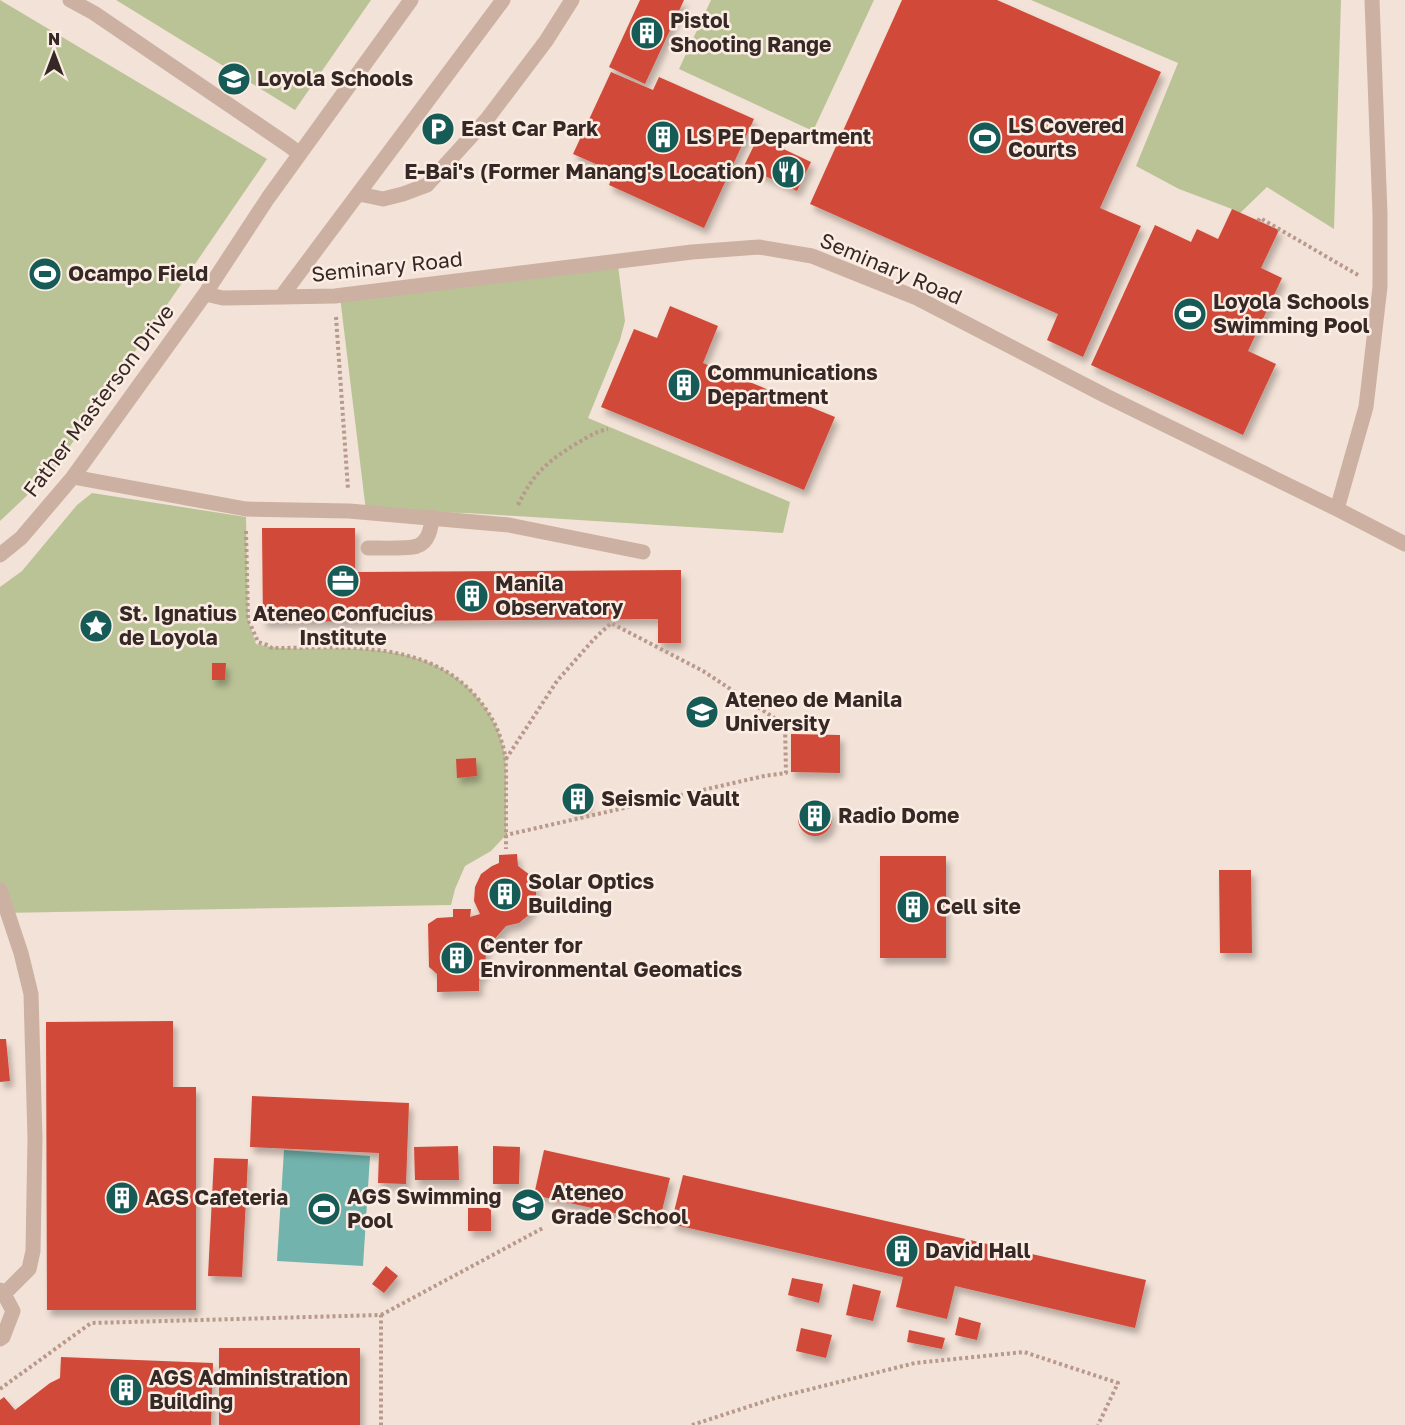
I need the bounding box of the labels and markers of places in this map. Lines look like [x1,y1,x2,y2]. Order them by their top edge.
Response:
place label: Pistol Shooting Range [670,7,831,57]
building icon: Pistol Shooting Range [629,15,665,51]
school or university icon: Loyola Schools [216,61,252,97]
place label: Loyola Schools [257,65,413,91]
parking icon: East Car Park [420,111,456,147]
place label: LS Covered Courts [1008,112,1124,162]
place label: East Car Park [461,115,598,141]
building icon: LS PE Department [645,119,681,155]
sports icon: LS Covered Courts [967,120,1003,156]
place label: LS PE Department [686,123,871,149]
restaurant icon: E-Bai's (Former Manang's Location) [770,154,806,190]
place label: E-Bai's (Former Manang's Location) [404,158,765,184]
sports icon: Ocampo Field [27,256,63,292]
place label: Ocampo Field [68,260,208,286]
place label: Loyola Schools Swimming Pool [1213,288,1370,338]
sports icon: Loyola Schools Swimming Pool [1172,296,1208,332]
place label: Communications Department [707,359,878,409]
building icon: Communications Department [666,367,702,403]
office icon: Ateneo Confucius Institute [325,563,361,599]
place label: Manila Observatory [495,570,624,620]
building icon: Manila Observatory [454,578,490,614]
place label: St. Ignatius de Loyola [119,600,237,650]
place label: Ateneo Confucius Institute [253,600,433,650]
place icon: St. Ignatius de Loyola [78,608,114,644]
place label: Ateneo de Manila University [725,686,902,736]
school or university icon: Ateneo de Manila University [684,694,720,730]
building icon: Seismic Vault [560,781,596,817]
place label: Seismic Vault [601,785,740,811]
building icon: Radio Dome [797,798,833,834]
place label: Radio Dome [838,802,959,828]
place label: Solar Optics Building [528,868,655,918]
building icon: Solar Optics Building [487,876,523,912]
building icon: Cell site [895,889,931,925]
place label: Cell site [936,893,1021,919]
place label: Center for Environmental Geomatics [480,932,743,982]
building icon: Center for Environmental Geomatics [439,940,475,976]
place label: Ateneo Grade School [551,1179,688,1229]
building icon: AGS Cafeteria [104,1180,140,1216]
place label: AGS Swimming Pool [347,1183,501,1233]
place label: AGS Cafeteria [145,1184,288,1210]
school or university icon: Ateneo Grade School [510,1187,546,1223]
sports icon: AGS Swimming Pool [306,1191,342,1227]
building icon: David Hall [884,1233,920,1269]
place label: David Hall [925,1237,1031,1263]
place label: AGS Administration Building [149,1364,348,1414]
building icon: AGS Administration Building [108,1372,144,1408]

